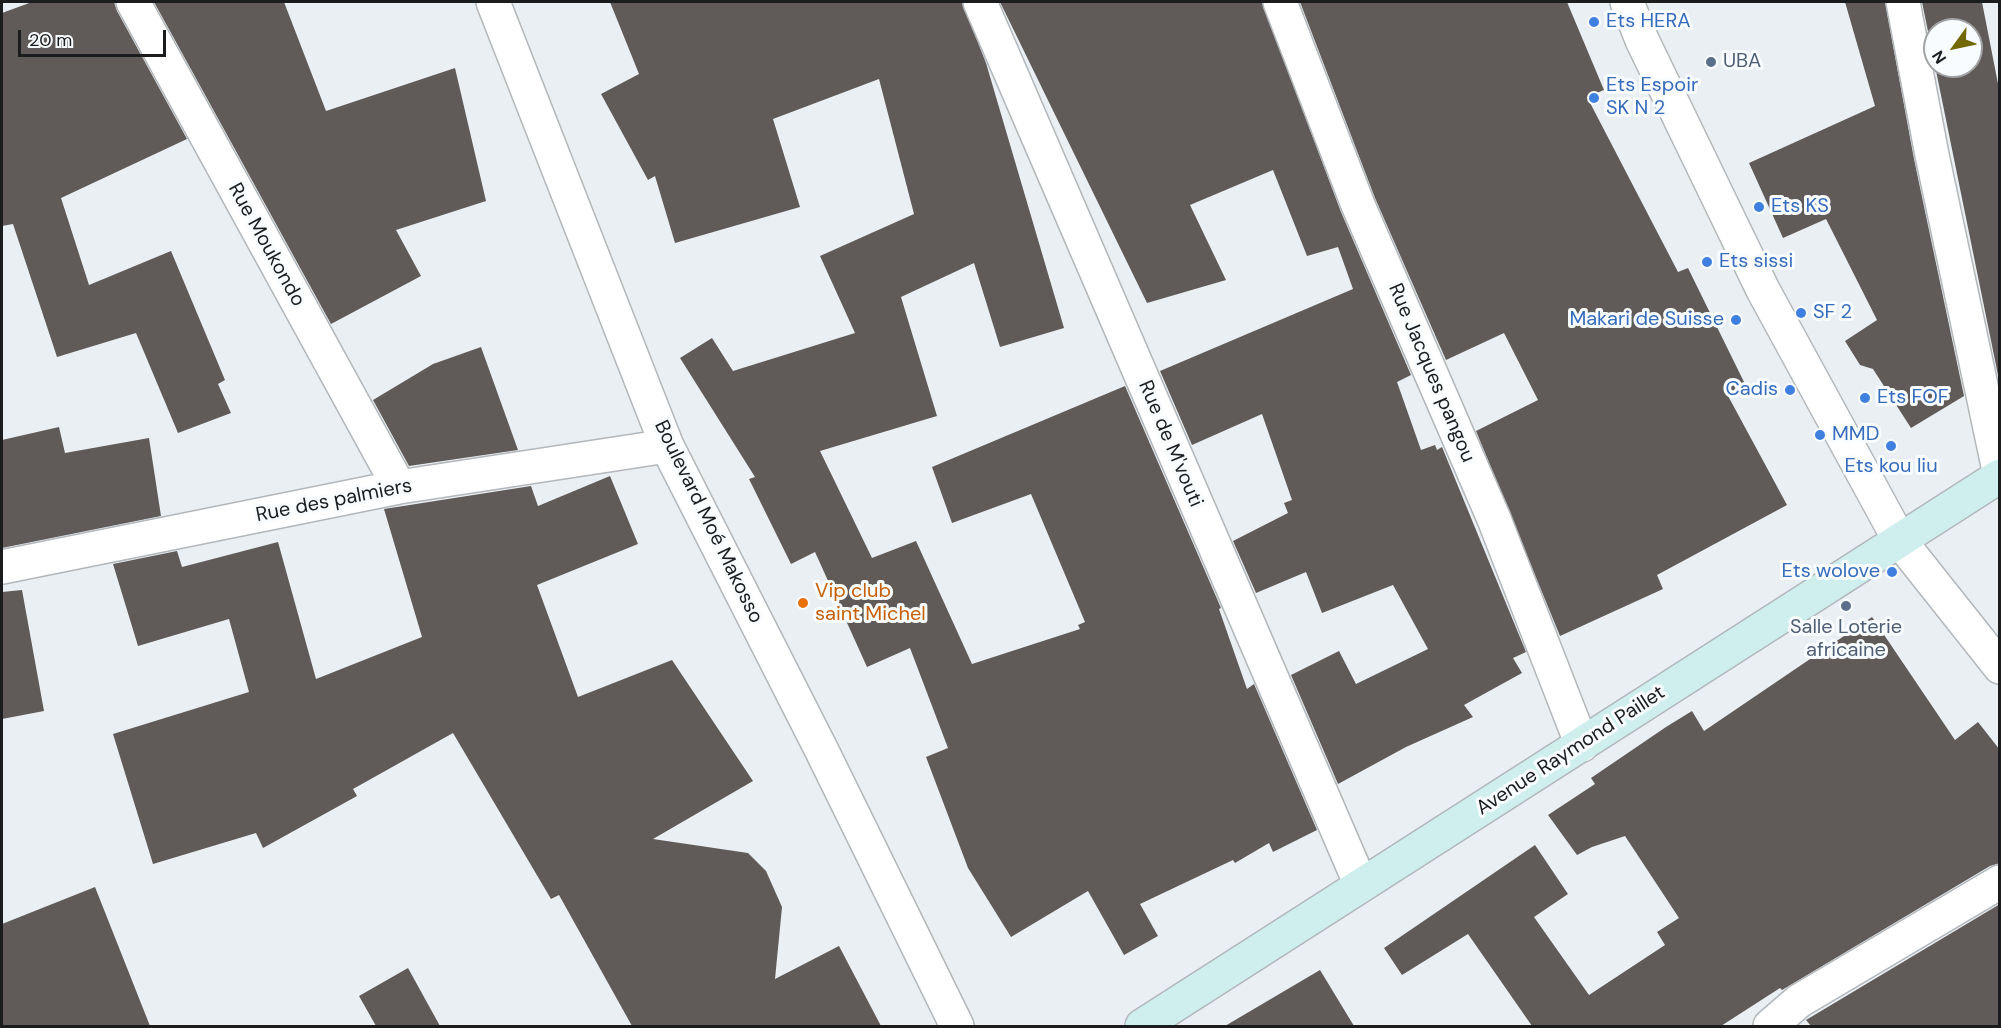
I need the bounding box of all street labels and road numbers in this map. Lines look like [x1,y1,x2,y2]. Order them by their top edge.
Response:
street label: Rue Moukondo [222,179,310,311]
street label: Rue Jacques pangou [1382,280,1480,466]
street label: Rue de M'vouti [1133,377,1207,511]
street label: Boulevard Moé Makosso [648,417,768,627]
street label: Rue des palmiers [254,474,414,528]
street label: Avenue Raymond Paillet [1472,681,1670,821]

